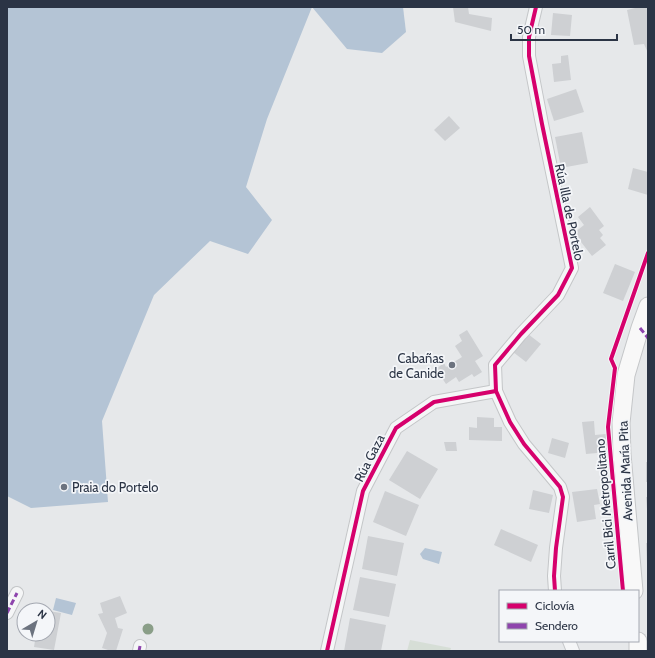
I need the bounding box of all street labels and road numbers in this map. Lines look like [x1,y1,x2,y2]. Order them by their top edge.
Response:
street label: Rúa Illa de Portelo [552,162,588,262]
street label: Avenida María Pita [614,420,636,522]
street label: Rúa Gaza [350,431,388,484]
street label: Carril Bici Metropolitano [591,438,619,570]

